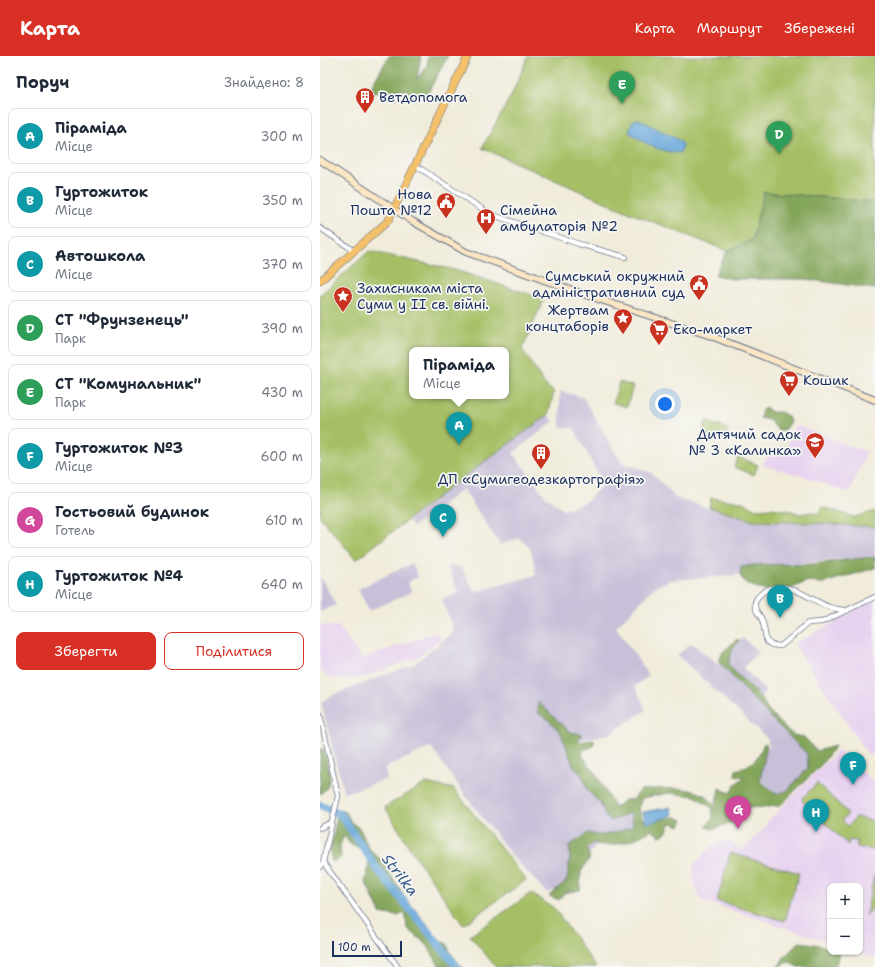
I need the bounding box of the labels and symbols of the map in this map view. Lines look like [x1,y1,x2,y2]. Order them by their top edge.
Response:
pin: E [609,71,635,104]
building icon: Ветдопомога [354,86,376,114]
place label: Ветдопомога [379,88,468,106]
pin: D [766,121,792,154]
place label: Нова Пошта №12 [350,185,432,219]
public building icon: Нова Пошта №12 [435,191,457,219]
place label: Сімейна амбулаторія №2 [500,201,618,235]
hospital icon: Сімейна амбулаторія №2 [475,207,497,235]
place label: Сумський окружний адміністративний суд [532,267,685,301]
public building icon: Сумський окружний адміністративний суд [688,273,710,301]
place label: Захисникам міста Суми у ІІ св. війні. [357,279,489,313]
place icon: Захисникам міста Суми у ІІ св. війні. [332,285,354,313]
place label: Жертвам концтаборів [526,301,609,335]
place icon: Жертвам концтаборів [612,307,634,335]
supermarket icon: Еко-маркет [648,318,670,346]
place label: Еко-маркет [673,320,753,338]
supermarket icon: Кошик [778,369,800,397]
place label: Кошик [803,371,849,389]
your location [655,394,675,414]
pin: A [446,412,472,445]
place label: Дитячий садок № 3 «Калинка» [688,425,802,459]
school or university icon: Дитячий садок № 3 «Калинка» [804,431,826,459]
building icon: ДП «Сумигеодезкартографія» [530,442,552,470]
place label: ДП «Сумигеодезкартографія» [438,470,644,488]
pin: C [430,504,456,537]
pin: B [767,585,793,618]
pin: F [840,752,866,785]
pin: G [725,796,751,829]
pin: H [803,799,829,832]
water label: Strilka [377,850,423,900]
scale bar [332,939,402,958]

